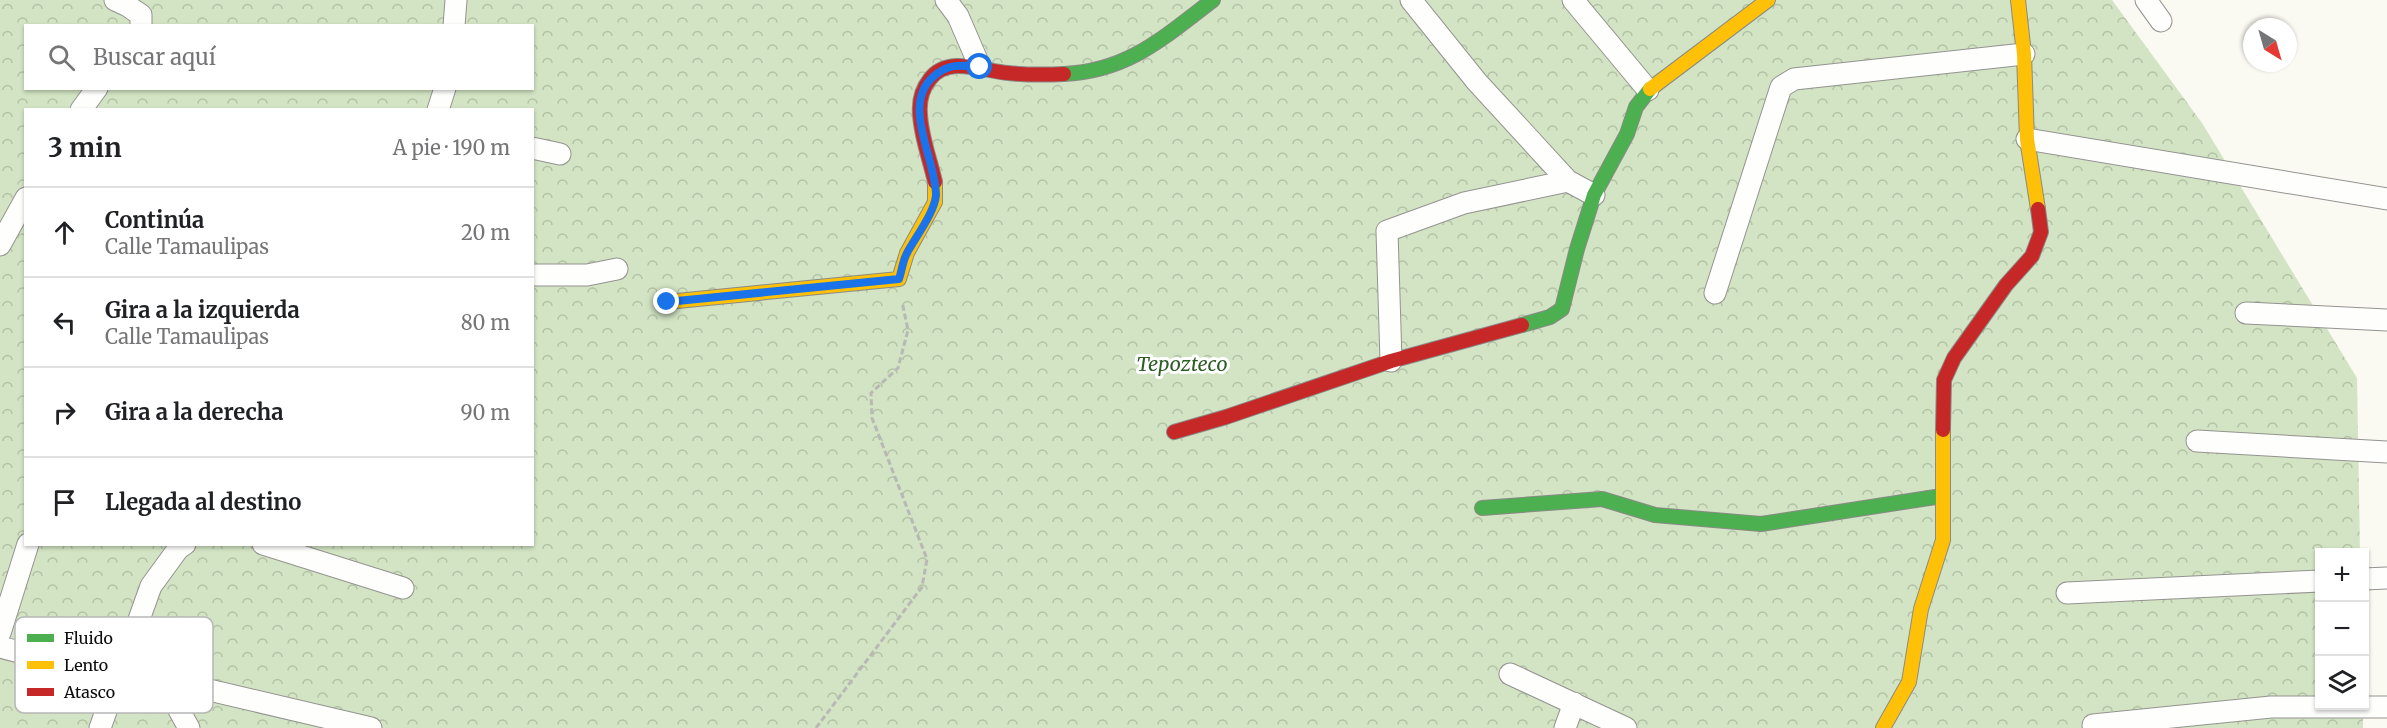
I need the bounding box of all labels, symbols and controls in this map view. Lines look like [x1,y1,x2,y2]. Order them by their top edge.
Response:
north arrow [2243,18,2297,72]
search box [24,24,534,90]
icon: search [45,41,78,74]
text: Buscar aquí [93,43,216,71]
route start [966,53,992,79]
text: 3 min [48,131,122,164]
text: A pie · 190 m [393,135,510,160]
text: Continúa [105,206,204,234]
icon: ahead [48,216,81,249]
text: 20 m [461,220,510,245]
text: Calle Tamaulipas [105,234,269,259]
route end [653,288,679,314]
text: Gira a la izquierda [105,296,300,324]
icon: left [48,306,81,339]
text: 80 m [461,310,510,335]
text: Calle Tamaulipas [105,324,269,349]
park label: Tepozteco [1136,351,1228,376]
icon: right [48,396,81,429]
text: Gira a la derecha [105,398,283,426]
text: 90 m [460,400,510,425]
icon: arrive [48,486,81,519]
text: Llegada al destino [105,488,301,516]
map controls [2315,548,2369,710]
button: + [2315,548,2369,602]
button: − [2315,602,2369,656]
legend [15,617,213,713]
text: Fluido [64,628,113,648]
text: Lento [64,655,108,675]
button: layers [2315,656,2369,710]
text: Atasco [63,682,115,702]

